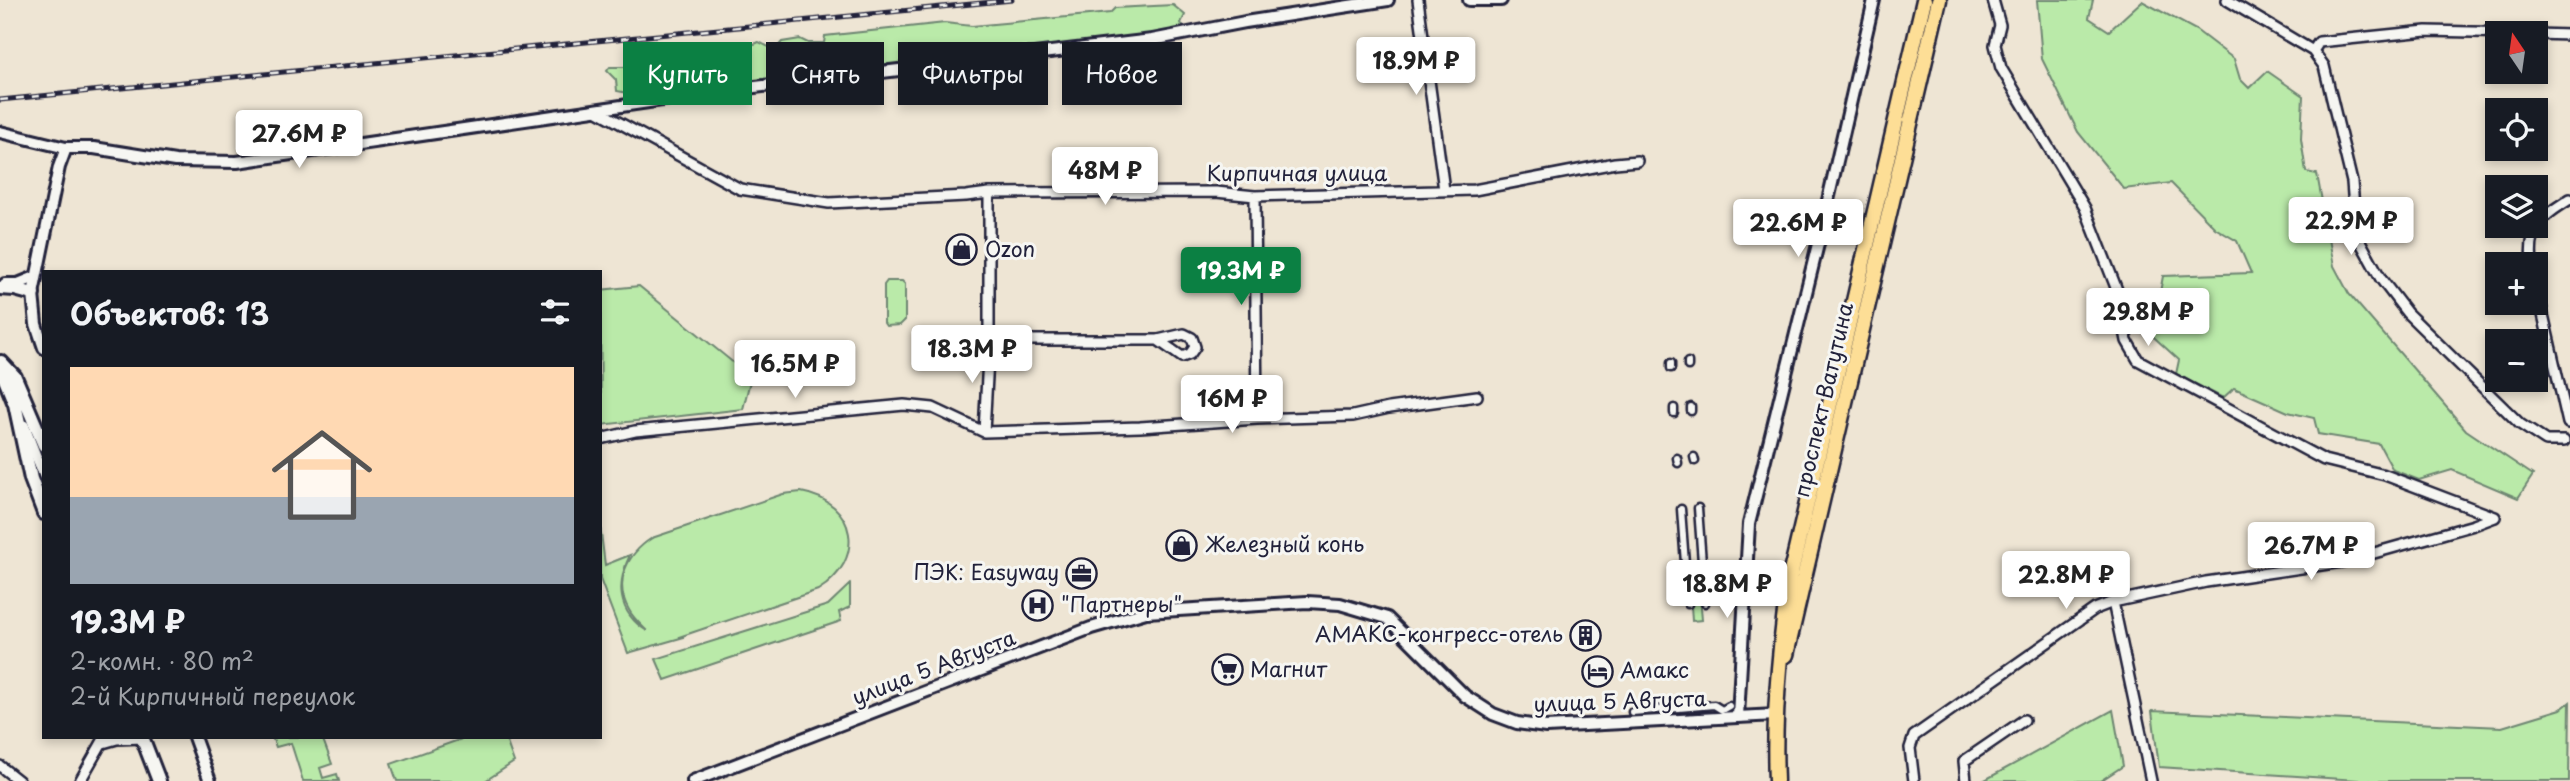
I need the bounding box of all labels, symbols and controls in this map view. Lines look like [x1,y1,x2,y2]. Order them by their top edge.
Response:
north arrow [2485,21,2548,84]
map controls [2485,21,2548,392]
pin: 18.9M ₽ [1351,38,1481,97]
chip: Купить [623,42,752,105]
chip: Снять [766,42,884,105]
chip: Фильтры [898,42,1048,105]
chip: Новое [1062,42,1182,105]
text: 18.9M ₽ [1372,42,1460,77]
button: locate [2485,98,2548,161]
pin: 27.6M ₽ [234,110,364,170]
text: 27.6M ₽ [252,115,346,150]
pin: 48M ₽ [1056,148,1154,207]
text: 48M ₽ [1068,152,1142,187]
street label: Кирпичная улица [1207,156,1388,188]
button: layers [2485,175,2548,238]
pin: 22.9M ₽ [2286,198,2416,257]
pin: 22.6M ₽ [1733,200,1863,259]
text: 22.9M ₽ [2305,202,2397,237]
text: 22.6M ₽ [1749,204,1847,239]
place label: Ozon [985,232,1035,264]
shop icon: Ozon [945,233,979,267]
pin: 19.3M ₽ [1176,247,1306,307]
text: 19.3M ₽ [1197,252,1285,287]
button: + [2485,252,2548,315]
pin: 29.8M ₽ [2083,288,2213,348]
text: Объектов: 13 [70,290,269,335]
icon: filters [536,293,574,331]
text: 29.8M ₽ [2102,293,2194,328]
street label: проспект Ватутина [1784,298,1860,500]
pin: 18.3M ₽ [907,326,1037,385]
button: − [2485,329,2548,392]
text: 18.3M ₽ [927,330,1017,365]
pin: 16.5M ₽ [730,340,860,400]
text: 16.5M ₽ [750,345,840,380]
pin: 16M ₽ [1183,376,1281,435]
text: 16M ₽ [1197,380,1267,415]
icon: home [259,412,385,538]
pin: 26.7M ₽ [2246,522,2376,582]
place label: Железный конь [1205,527,1364,559]
text: 26.7M ₽ [2264,527,2358,562]
shop icon: Железный конь [1165,528,1199,562]
pin: 22.8M ₽ [2001,552,2131,611]
place label: ПЭК: Easyway [914,555,1059,587]
office icon: ПЭК: Easyway [1065,556,1099,590]
text: 22.8M ₽ [2018,556,2114,591]
pin: 18.8M ₽ [1662,560,1792,620]
text: 18.8M ₽ [1682,565,1772,600]
place label: "Партнеры" [1061,587,1182,619]
hospital icon: "Партнеры" [1021,588,1055,622]
text: 19.3M ₽ [70,598,185,643]
place label: АМАКС-конгресс-отель [1315,617,1563,649]
building icon: АМАКС-конгресс-отель [1569,618,1603,652]
street label: улица 5 Августа [847,620,1020,712]
text: 2-комн. · 80 m² [70,643,254,678]
place label: Магнит [1250,652,1327,684]
supermarket icon: Магнит [1210,653,1244,687]
place label: Амакс [1620,653,1689,685]
hotel icon: Амакс [1580,654,1614,688]
text: 2-й Кирпичный переулок [70,678,355,713]
street label: улица 5 Августа [1533,681,1707,719]

